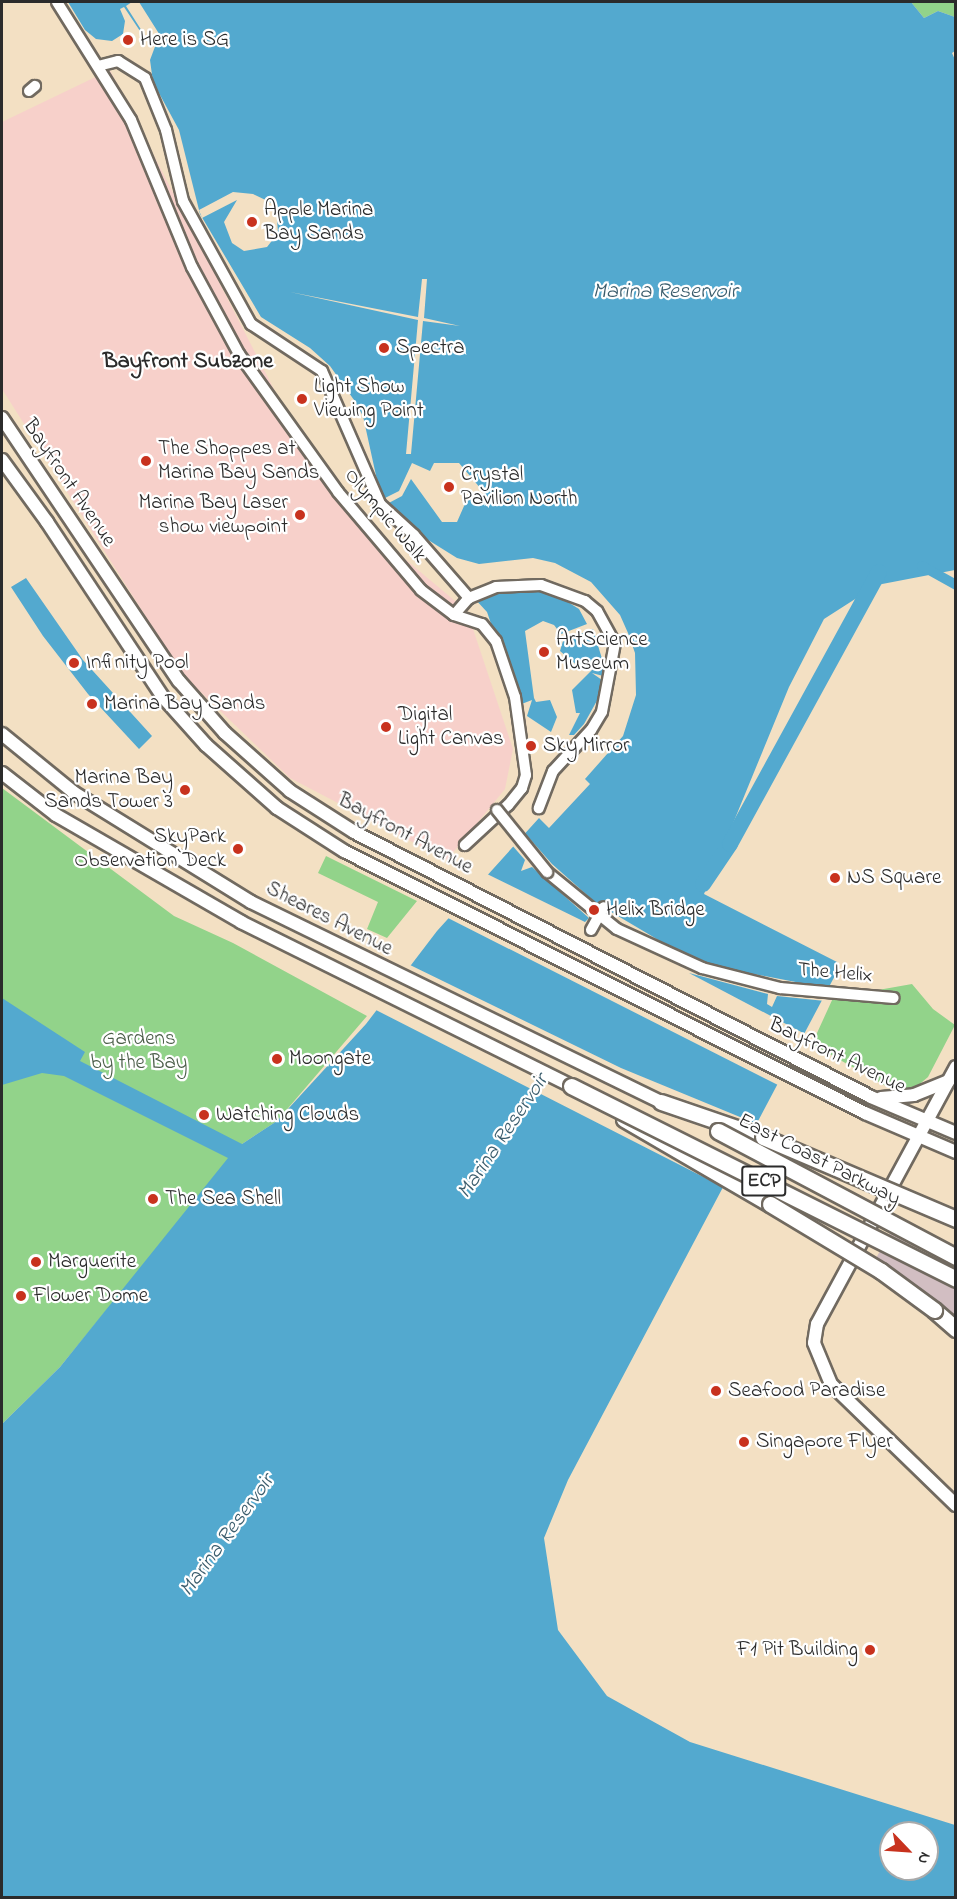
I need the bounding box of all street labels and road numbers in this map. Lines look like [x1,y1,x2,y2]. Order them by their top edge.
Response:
street label: Bayfront Avenue [17,414,121,552]
street label: Olympic Walk [338,464,432,568]
street label: Bayfront Avenue [333,788,477,880]
street label: Sheares Avenue [261,876,397,962]
street label: The Helix [797,957,873,989]
street label: Bayfront Avenue [764,1012,910,1100]
street label: East Coast Parkway [734,1108,904,1212]
road number: ECP [740,1164,788,1198]

